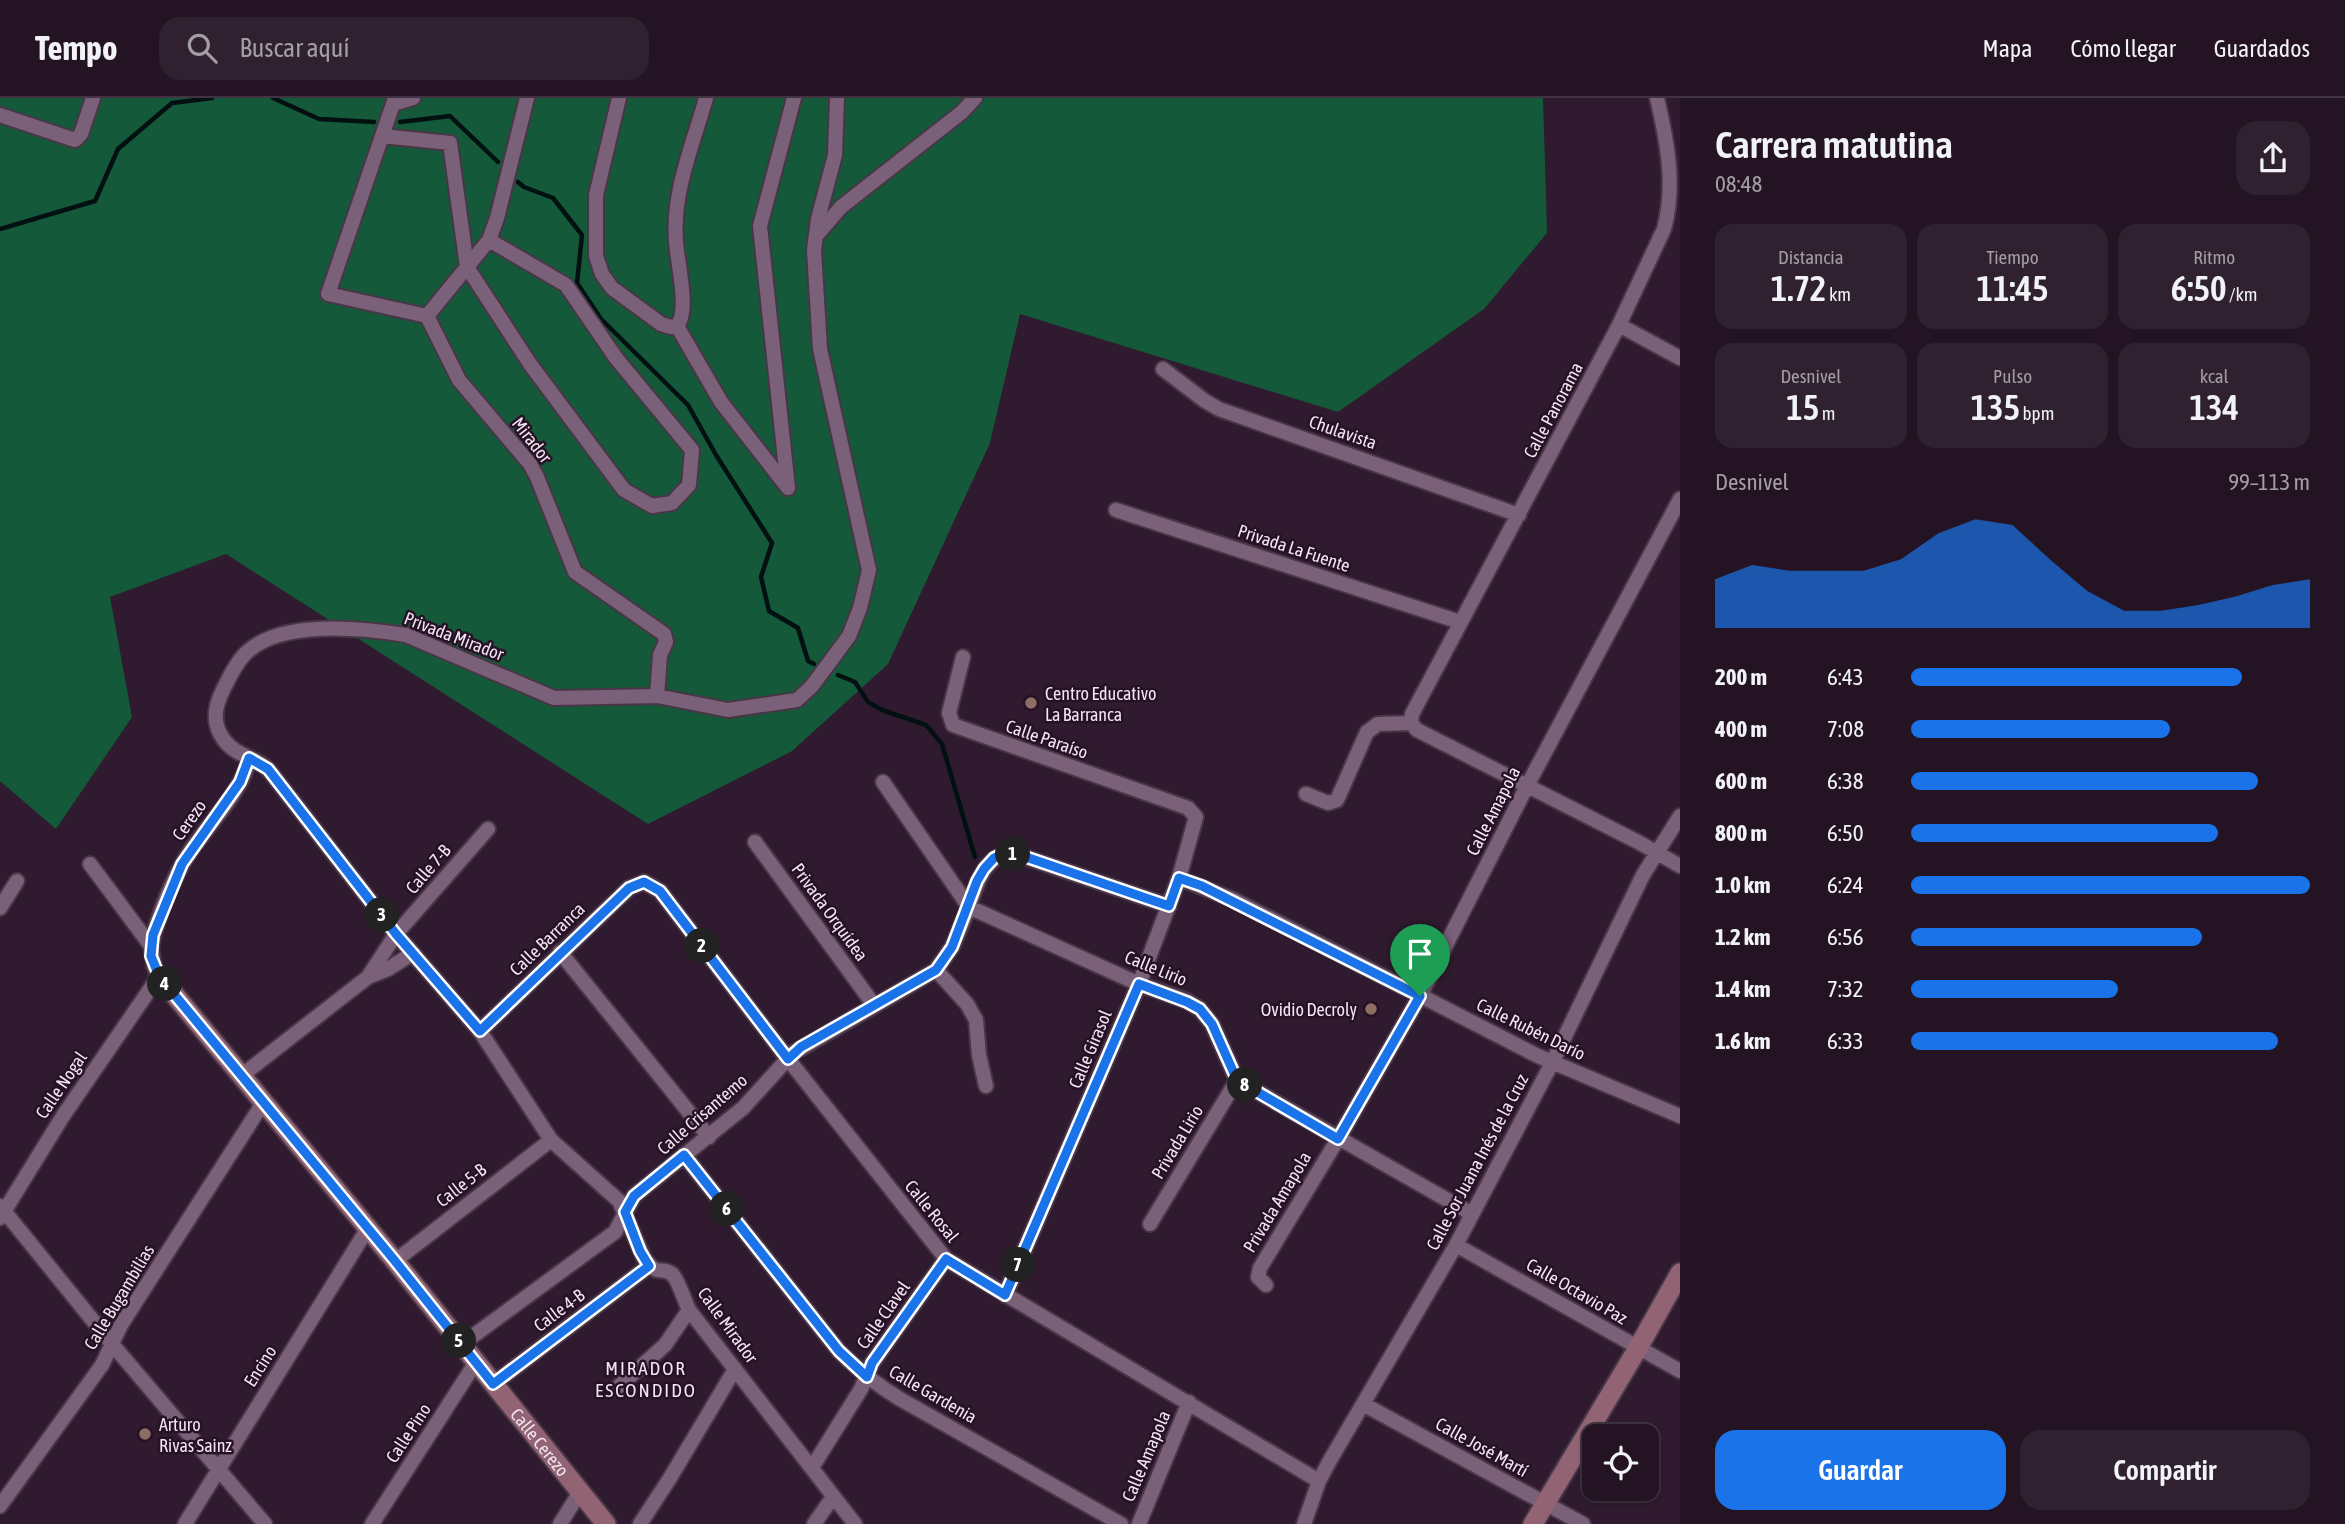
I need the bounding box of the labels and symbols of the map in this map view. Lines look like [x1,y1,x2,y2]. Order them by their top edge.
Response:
street label: Calle Panorama [1519,359,1587,461]
street label: Chulavista [1306,411,1380,453]
street label: Mirador [508,413,557,467]
street label: Privada La Fuente [1235,520,1353,576]
street label: Privada Mirador [401,607,507,665]
place label: Centro Educativo La Barranca [1045,683,1156,725]
marker: Centro Educativo La Barranca [1023,695,1039,711]
street label: Calle Paraíso [1003,715,1091,763]
street label: Calle Amapola [1462,763,1524,859]
street label: Cerezo [168,796,210,844]
pin: 1 [996,836,1030,872]
street label: Calle 7-B [401,840,455,898]
street label: Privada Orquídea [788,859,872,965]
pin: 3 [364,898,400,932]
street label: Calle Barranca [505,898,589,980]
pin [1390,924,1450,996]
pin: 2 [684,928,720,964]
street label: Calle Lirio [1122,946,1190,990]
pin: 4 [148,966,182,1001]
street label: Calle Rubén Darío [1473,994,1589,1064]
place label: Ovidio Decroly [1261,999,1357,1020]
marker: Ovidio Decroly [1363,1001,1379,1017]
street label: Calle Girasol [1064,1006,1116,1091]
street label: Calle Nogal [31,1047,91,1122]
pin: 8 [1228,1068,1262,1102]
street label: Calle Crisantemo [653,1069,751,1159]
street label: Calle Sor Juana Inés de la Cruz [1422,1070,1533,1254]
street label: Privada Lirio [1147,1101,1207,1183]
street label: Privada Amapola [1239,1148,1315,1256]
street label: Calle 5-B [432,1159,491,1211]
street label: Calle Rosal [901,1176,963,1246]
pin: 6 [710,1192,744,1226]
street label: Calle Bugambilias [79,1241,159,1353]
pin: 7 [1000,1248,1036,1282]
street label: Calle Octavio Paz [1523,1254,1632,1329]
street label: Calle Clavel [852,1277,914,1353]
street label: Calle Mirador [694,1283,763,1367]
street label: Calle 4-B [530,1284,589,1336]
pin: 5 [442,1324,476,1358]
street label: Encino [239,1342,281,1390]
district label: MIRADOR ESCONDIDO [595,1357,697,1401]
street label: Calle Gardenia [885,1360,981,1428]
street label: Calle Pino [381,1399,435,1467]
street label: Calle Cerezo [507,1404,574,1480]
street label: Calle Amapola [1117,1407,1175,1505]
street label: Calle José Martí [1432,1413,1532,1481]
place label: Arturo Rivas Sainz [159,1414,232,1456]
marker: Arturo Rivas Sainz [137,1426,153,1442]

